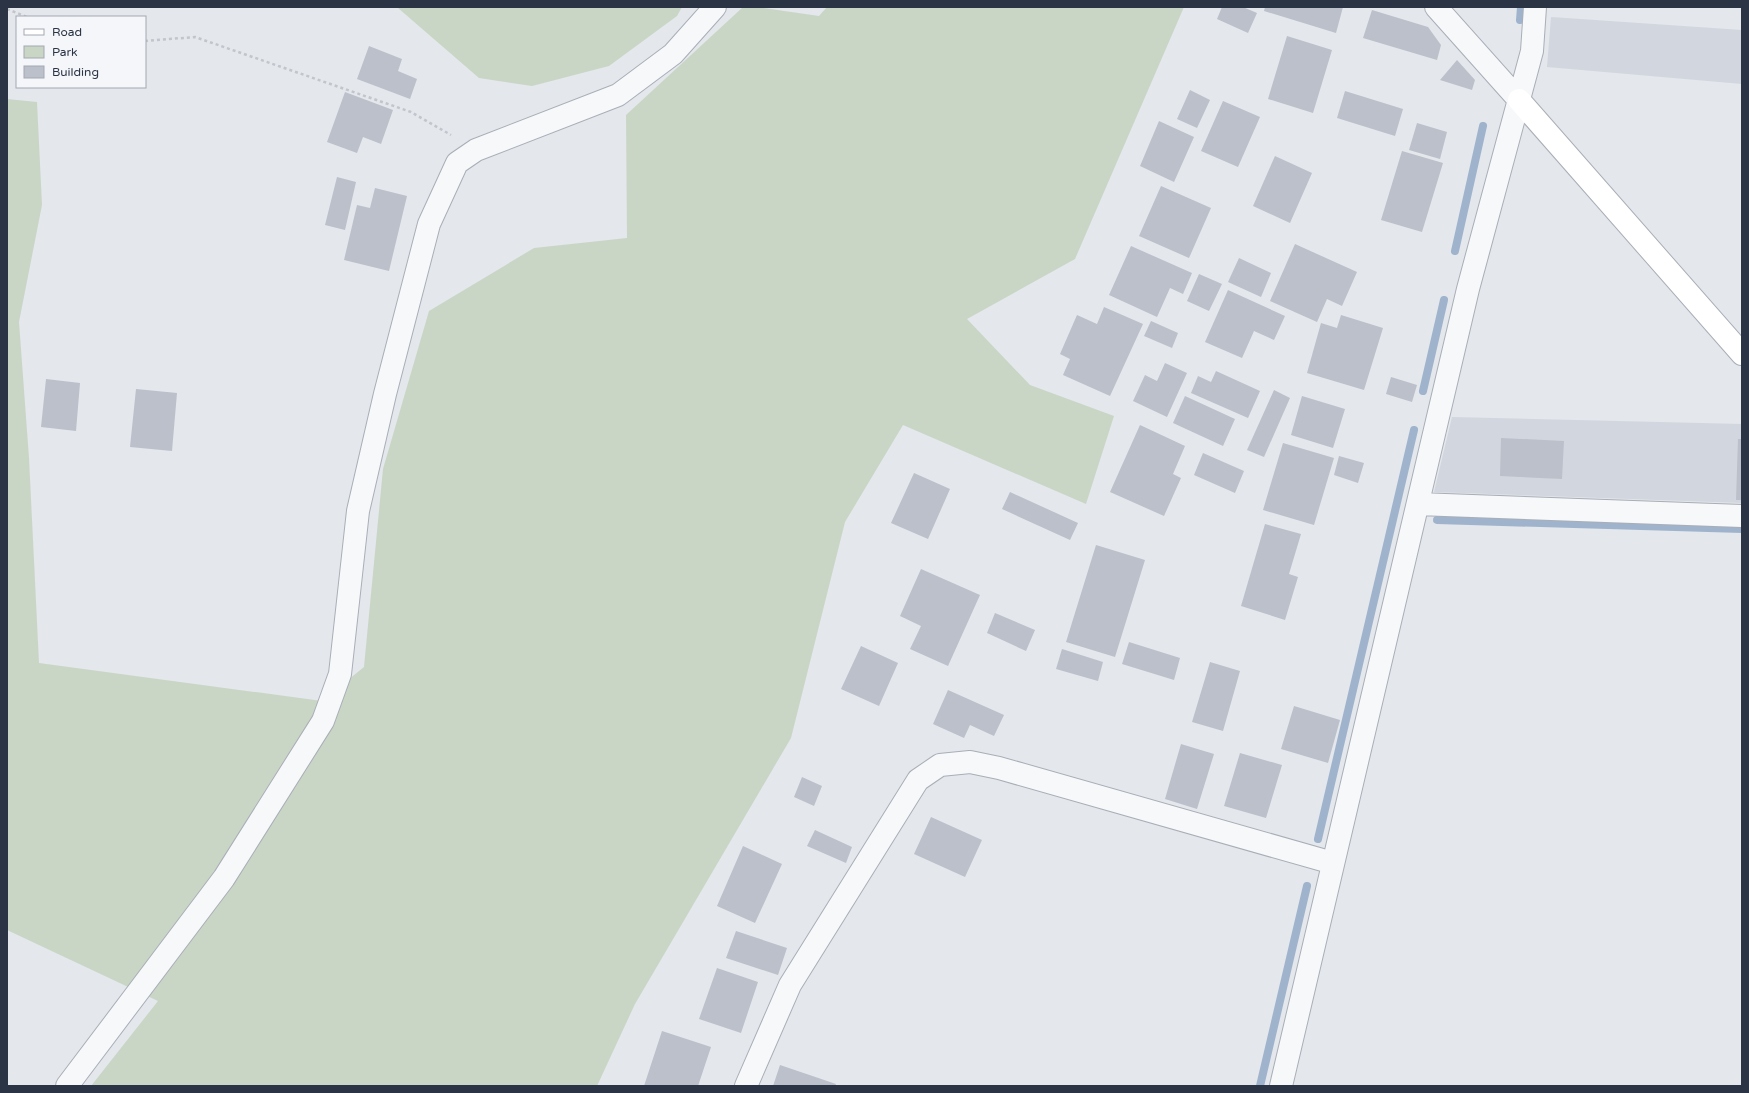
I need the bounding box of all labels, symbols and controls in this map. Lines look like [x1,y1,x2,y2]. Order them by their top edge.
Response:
legend [16,16,146,88]
text: Road [52,25,82,39]
text: Park [52,45,78,59]
text: Building [52,65,99,79]

